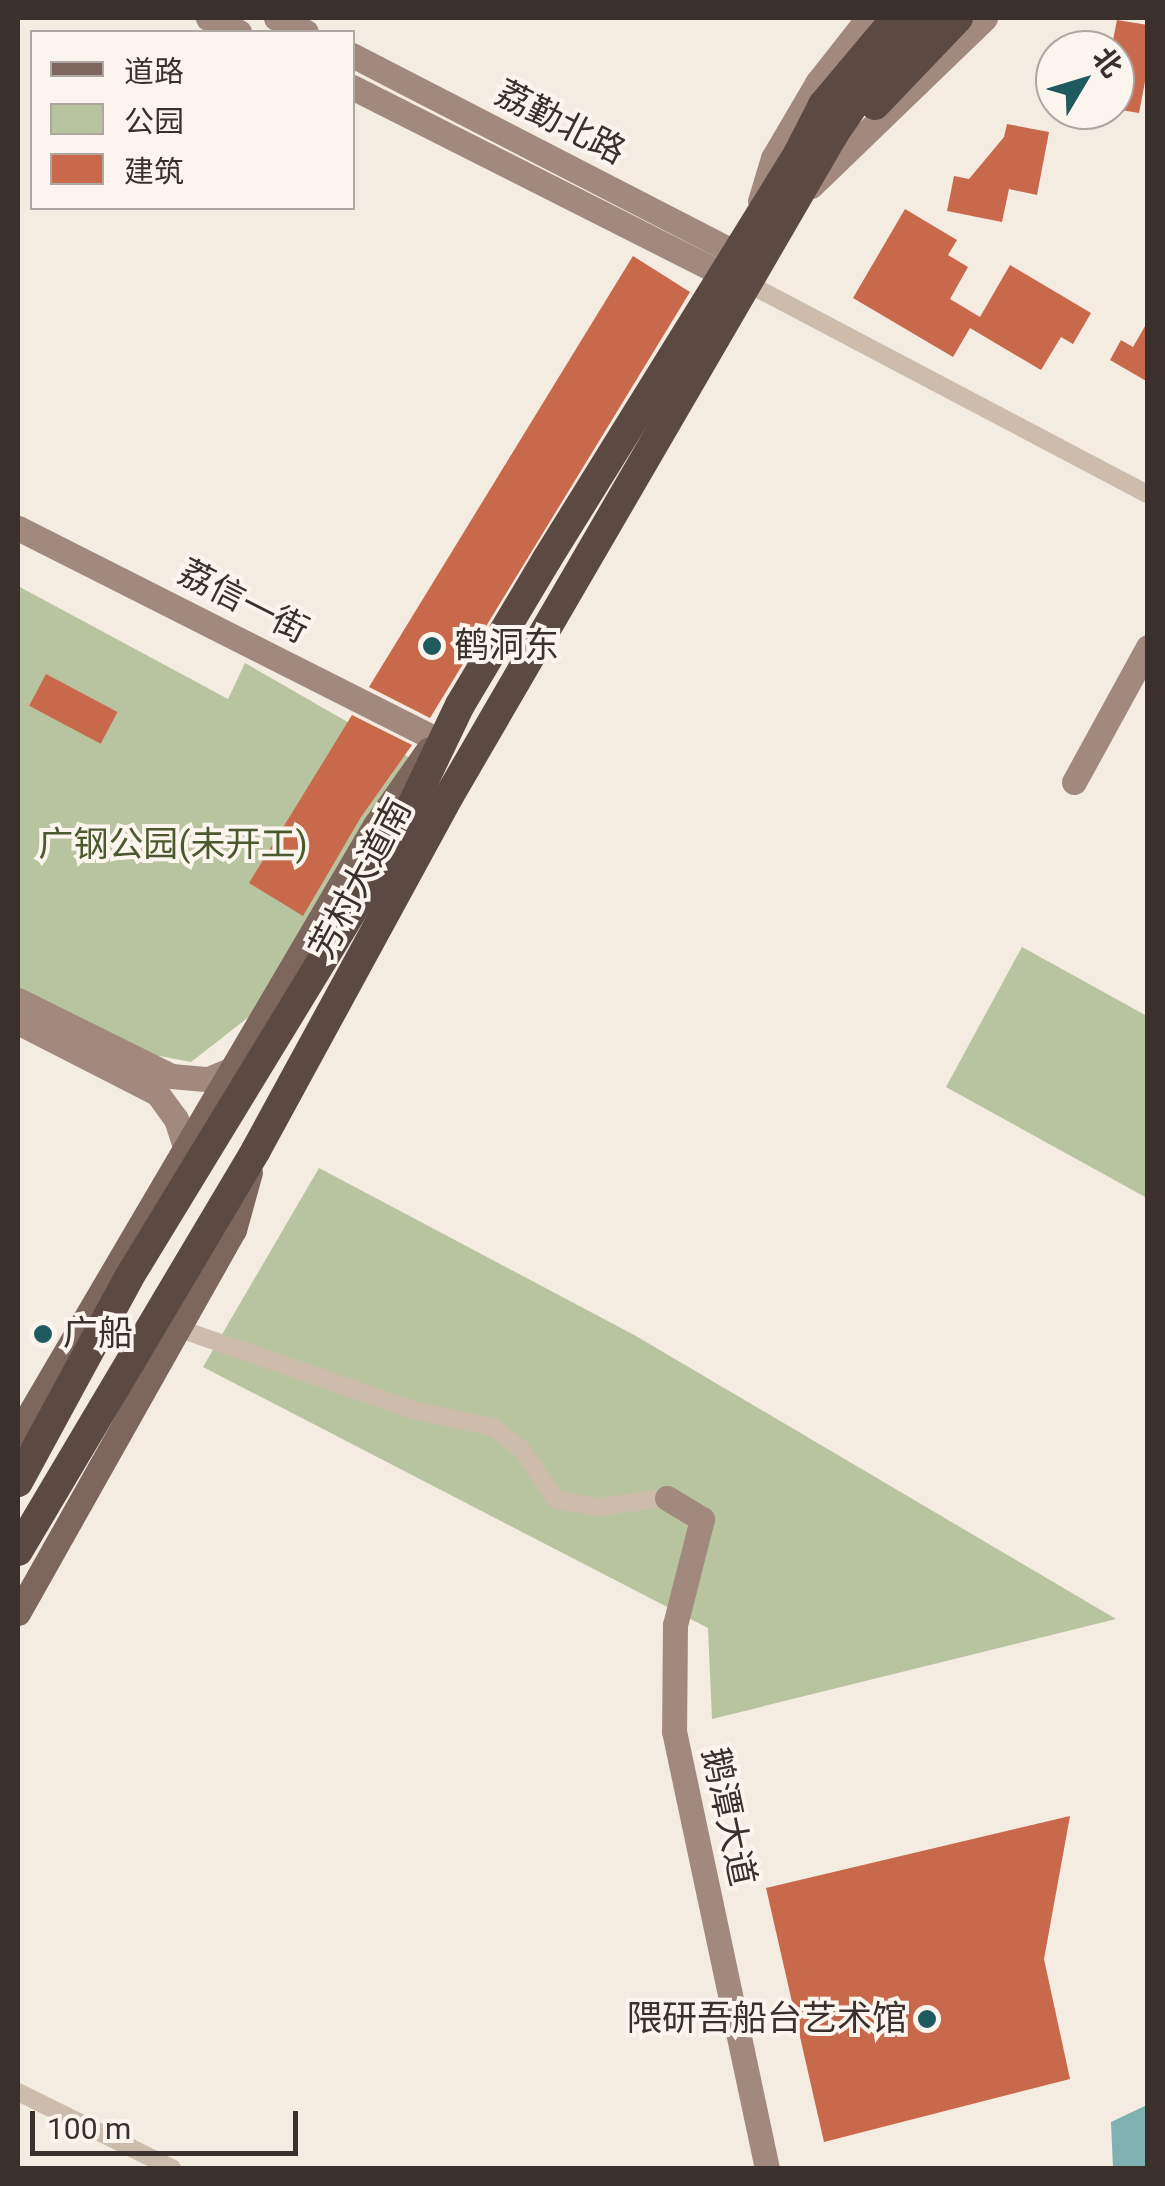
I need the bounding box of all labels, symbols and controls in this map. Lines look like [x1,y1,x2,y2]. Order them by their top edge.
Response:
legend [30,30,355,210]
north arrow [1035,30,1135,130]
text: 北 [1086,41,1129,84]
text: 道路 [124,54,184,89]
street label: 荔勤北路 [488,73,632,173]
text: 公园 [124,104,184,139]
text: 建筑 [124,154,184,189]
street label: 荔信一街 [171,552,315,652]
place label: 鹤洞东 [454,625,559,667]
marker: 鹤洞东 [419,633,445,659]
street label: 芳村大道南 [301,792,421,966]
park label: 广钢公园(未开工) [38,824,308,866]
place label: 广船 [63,1313,133,1355]
marker: 广船 [32,1323,54,1345]
street label: 鹅潭大道 [693,1744,763,1890]
place label: 隈研吾船台艺术馆 [627,1998,907,2040]
marker: 隈研吾船台艺术馆 [916,2008,938,2030]
scale bar [35,2091,302,2153]
text: 100 m [47,2111,131,2146]

